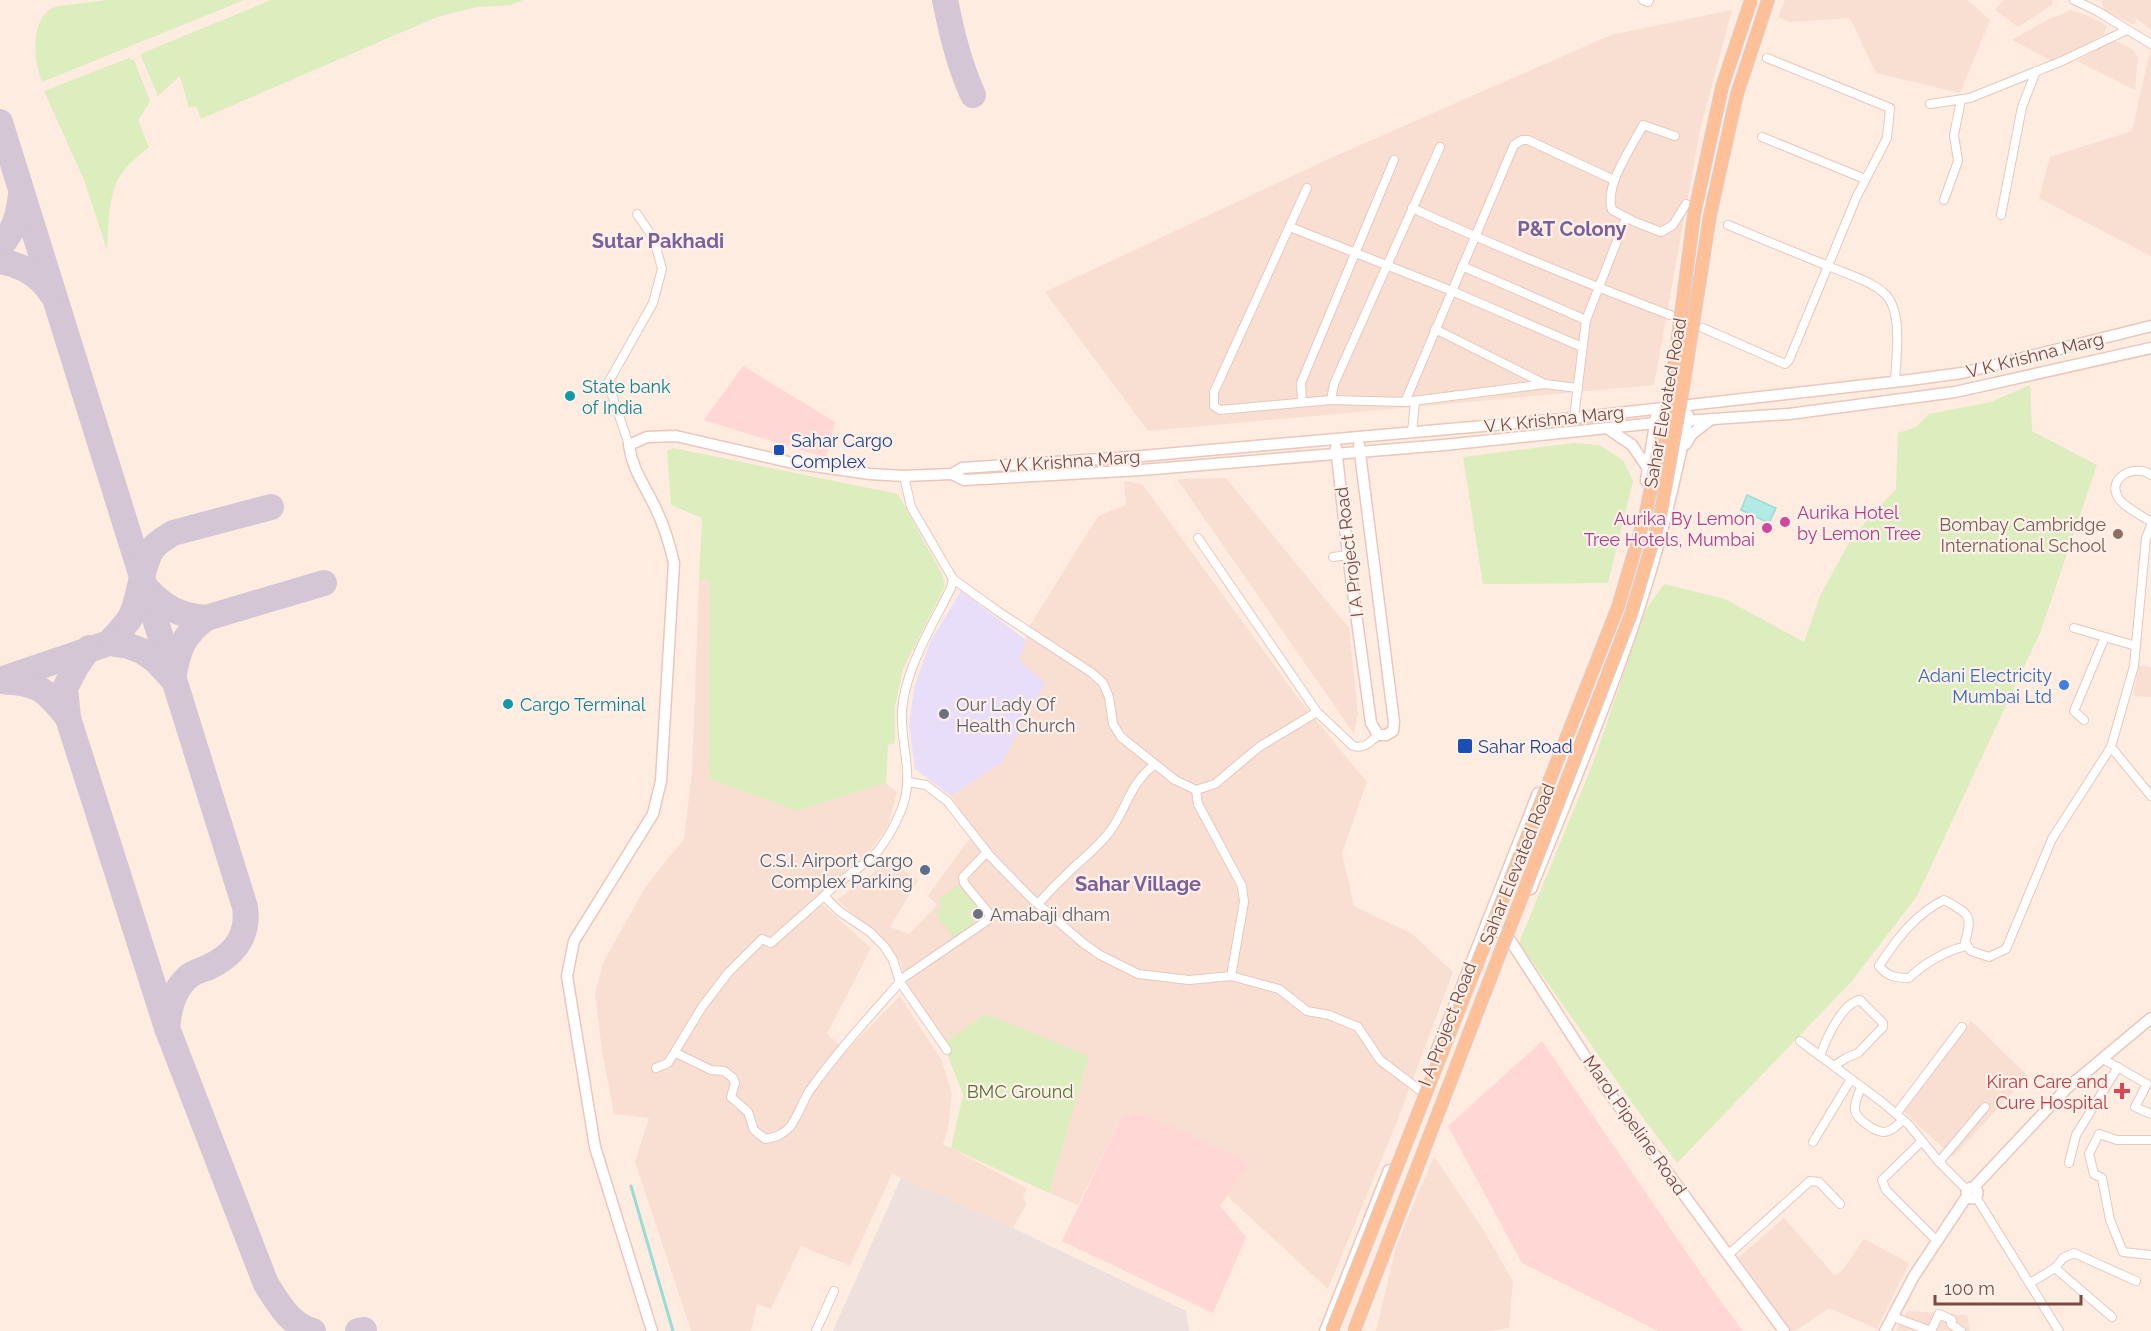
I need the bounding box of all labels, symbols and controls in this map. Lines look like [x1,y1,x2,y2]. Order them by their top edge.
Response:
district label: P&T Colony [1517,217,1627,241]
district label: Sutar Pakhadi [592,229,724,253]
street label: Sahar Elevated Road [1640,316,1690,490]
street label: V K Krishna Marg [1964,328,2106,382]
place label: State bank of India [582,376,671,418]
marker: State bank of India [563,389,577,403]
street label: V K Krishna Marg [1483,401,1625,437]
place label: Sahar Cargo Complex [791,430,893,472]
marker: Sahar Cargo Complex [772,443,786,457]
street label: V K Krishna Marg [999,446,1141,476]
street label: I A Project Road [1331,486,1367,618]
place label: Aurika Hotel by Lemon Tree [1797,502,1921,544]
place label: Aurika By Lemon Tree Hotels, Mumbai [1584,508,1755,550]
place label: Bombay Cambridge International School [1939,514,2106,556]
marker: Aurika Hotel by Lemon Tree [1778,515,1792,529]
marker: Aurika By Lemon Tree Hotels, Mumbai [1760,521,1774,535]
marker: Bombay Cambridge International School [2111,527,2125,541]
place label: Adani Electricity Mumbai Ltd [1918,665,2052,707]
marker: Adani Electricity Mumbai Ltd [2057,678,2071,692]
place label: Cargo Terminal [520,694,646,715]
place label: Our Lady Of Health Church [956,694,1075,736]
marker: Cargo Terminal [501,697,515,711]
marker: Our Lady Of Health Church [937,707,951,721]
place label: Sahar Road [1478,736,1573,757]
marker: Sahar Road [1456,737,1474,755]
street label: Sahar Elevated Road [1475,780,1559,948]
place label: C.S.I. Airport Cargo Complex Parking [760,850,913,892]
marker: C.S.I. Airport Cargo Complex Parking [918,863,932,877]
district label: Sahar Village [1075,872,1201,896]
place label: Amabaji dham [990,904,1110,925]
marker: Amabaji dham [971,907,985,921]
street label: I A Project Road [1414,959,1480,1089]
street label: Marol Pipeline Road [1579,1051,1691,1199]
place label: Kiran Care and Cure Hospital [1986,1071,2108,1113]
park label: BMC Ground [967,1081,1073,1102]
marker: Kiran Care and Cure Hospital [2113,1082,2131,1100]
scale bar [1935,1268,2080,1306]
text: 100 m [1944,1278,1995,1299]

